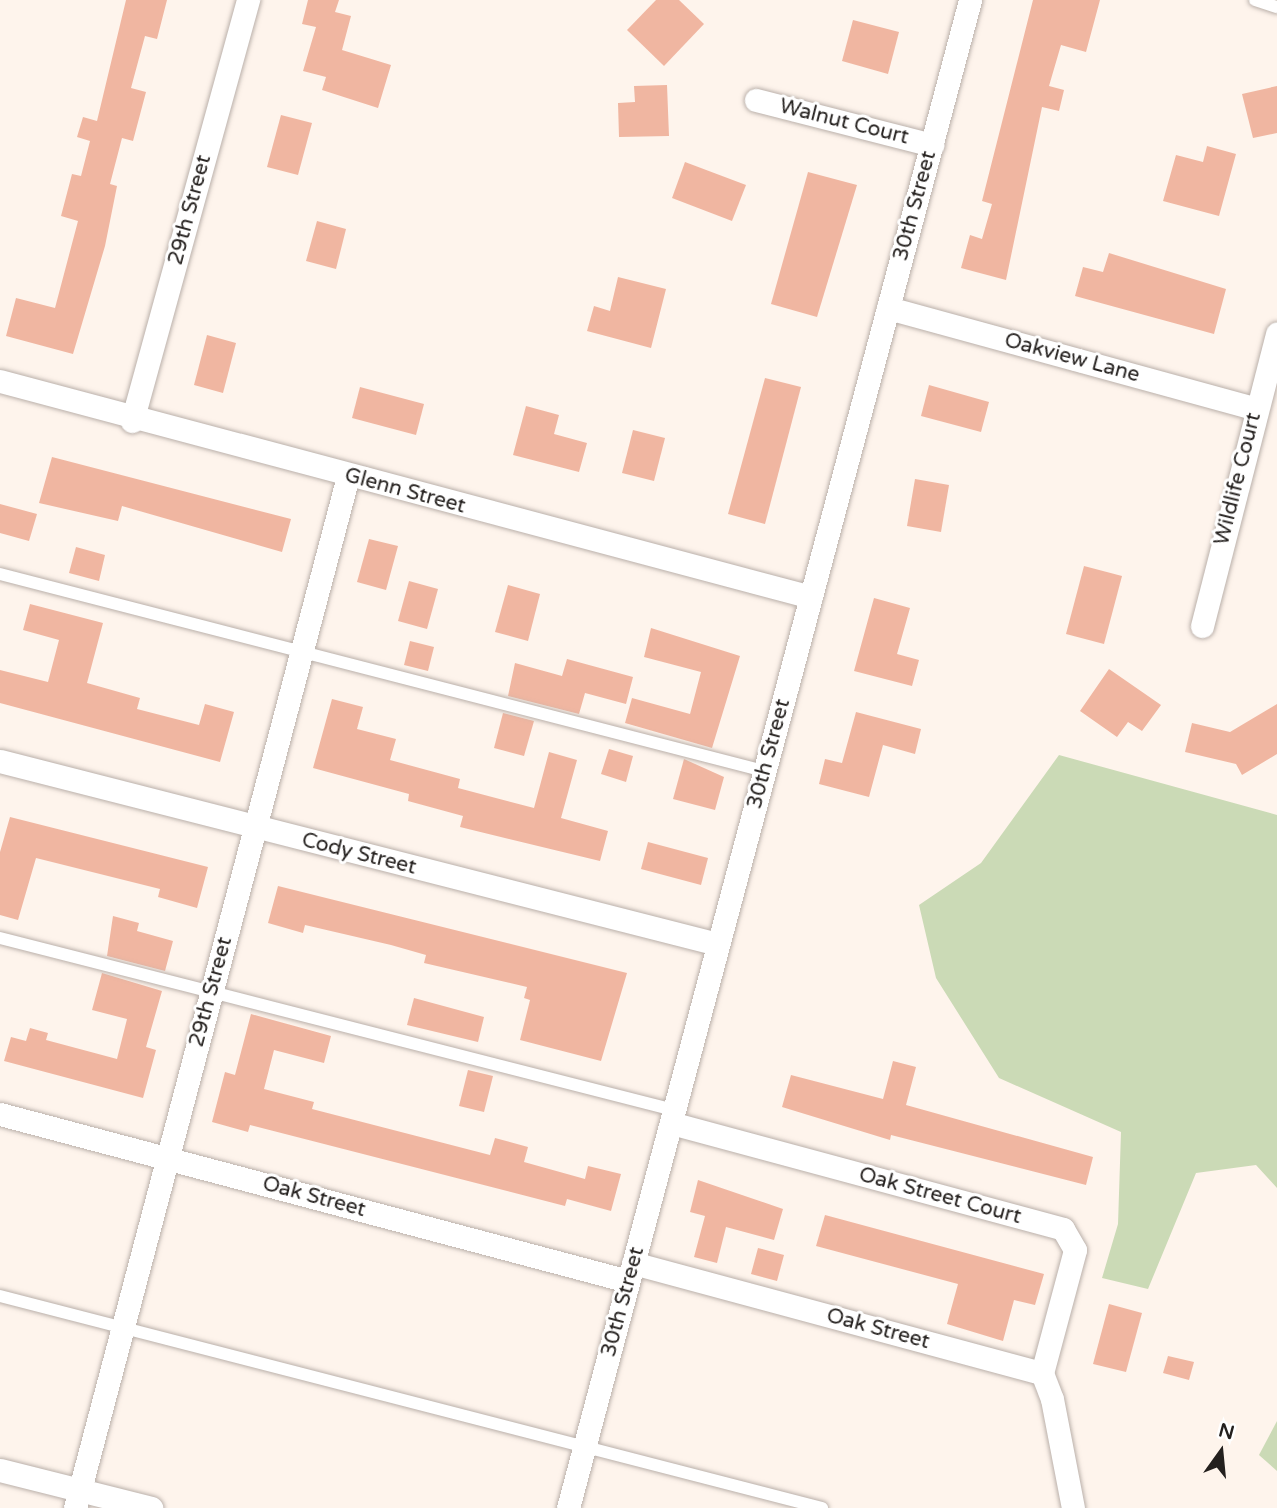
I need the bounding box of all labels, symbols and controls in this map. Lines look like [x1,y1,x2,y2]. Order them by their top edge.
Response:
street label: Walnut Court [777,94,911,150]
street label: 30th Street [888,148,942,264]
street label: 29th Street [163,152,217,268]
street label: Oakview Lane [1002,328,1142,388]
street label: Wildlife Court [1209,410,1267,548]
street label: Glenn Street [342,463,468,519]
street label: 30th Street [742,696,796,812]
street label: Cody Street [299,828,419,880]
street label: 29th Street [184,934,238,1050]
street label: Oak Street Court [856,1162,1024,1230]
street label: Oak Street [260,1171,368,1223]
street label: 30th Street [596,1244,650,1360]
street label: Oak Street [824,1303,932,1355]
north arrow [1186,1417,1256,1487]
text: N [1216,1419,1237,1444]

